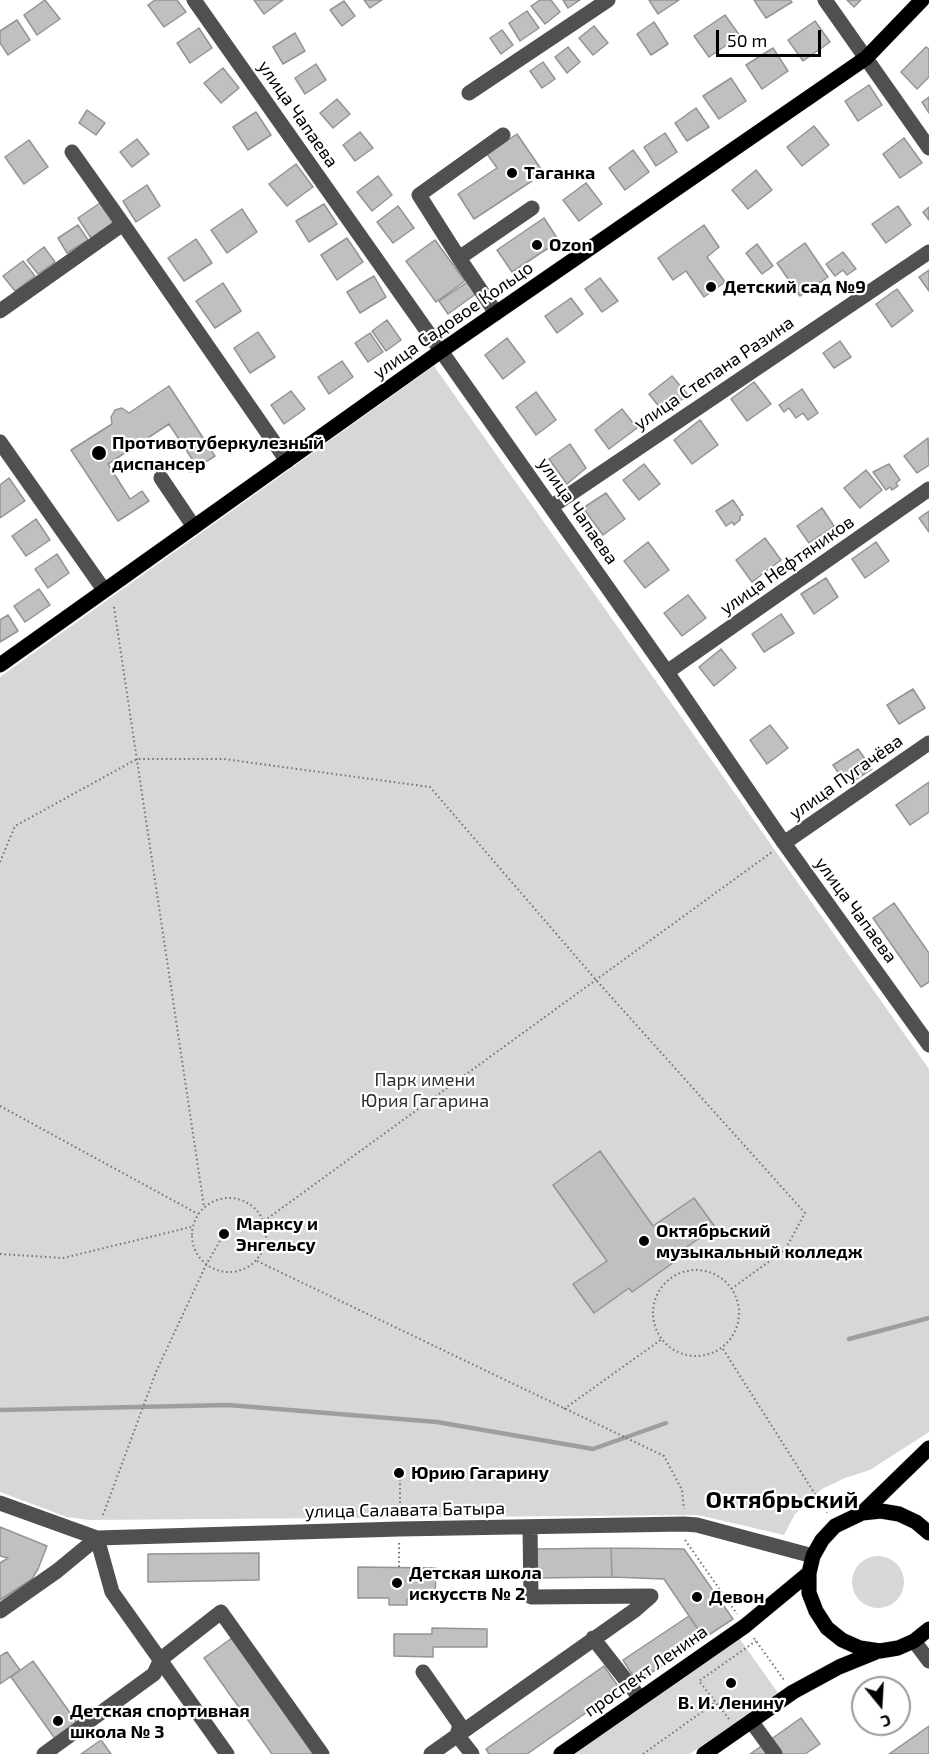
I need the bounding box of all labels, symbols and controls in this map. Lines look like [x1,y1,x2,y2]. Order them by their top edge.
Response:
scale bar [719,18,824,56]
text: 50 m [727,29,767,51]
street label: улица Чапаева [253,56,343,172]
place label: Таганка [524,162,595,184]
marker: Таганка [505,166,519,180]
place label: Ozon [549,234,592,256]
marker: Ozon [530,238,544,252]
street label: улица Садовое Кольцо [369,257,537,383]
place label: Детский сад №9 [723,276,866,298]
marker: Детский сад №9 [704,280,718,294]
street label: улица Степана Разина [630,311,798,435]
place label: Противотуберкулезный диспансер [112,432,324,474]
marker: Противотуберкулезный диспансер [90,444,108,462]
street label: улица Чапаева [533,453,623,569]
street label: улица Нефтяников [716,511,858,619]
street label: улица Пугачёва [785,730,907,824]
street label: улица Чапаева [810,853,902,967]
park label: Парк имени Юрия Гагарина [361,1069,489,1112]
place label: Марксу и Энгельсу [236,1213,318,1256]
place label: Октябрьский музыкальный колледж [656,1220,863,1262]
marker: Марксу и Энгельсу [217,1227,231,1241]
marker: Октябрьский музыкальный колледж [637,1234,651,1248]
place label: Юрию Гагарину [411,1462,549,1484]
marker: Юрию Гагарину [392,1466,406,1480]
district label: Октябрьский [706,1486,858,1514]
street label: улица Салавата Батыра [305,1497,505,1523]
place label: Детская школа искусств № 2 [409,1562,542,1604]
marker: Детская школа искусств № 2 [390,1576,404,1590]
place label: Девон [709,1586,764,1608]
marker: Девон [690,1590,704,1604]
street label: проспект Ленина [580,1620,712,1722]
marker: В. И. Ленину [724,1676,738,1690]
north arrow [851,1676,911,1736]
place label: В. И. Ленину [678,1692,784,1714]
place label: Детская спортивная школа № 3 [70,1700,250,1742]
text: С [879,1711,894,1732]
marker: Детская спортивная школа № 3 [51,1714,65,1728]

